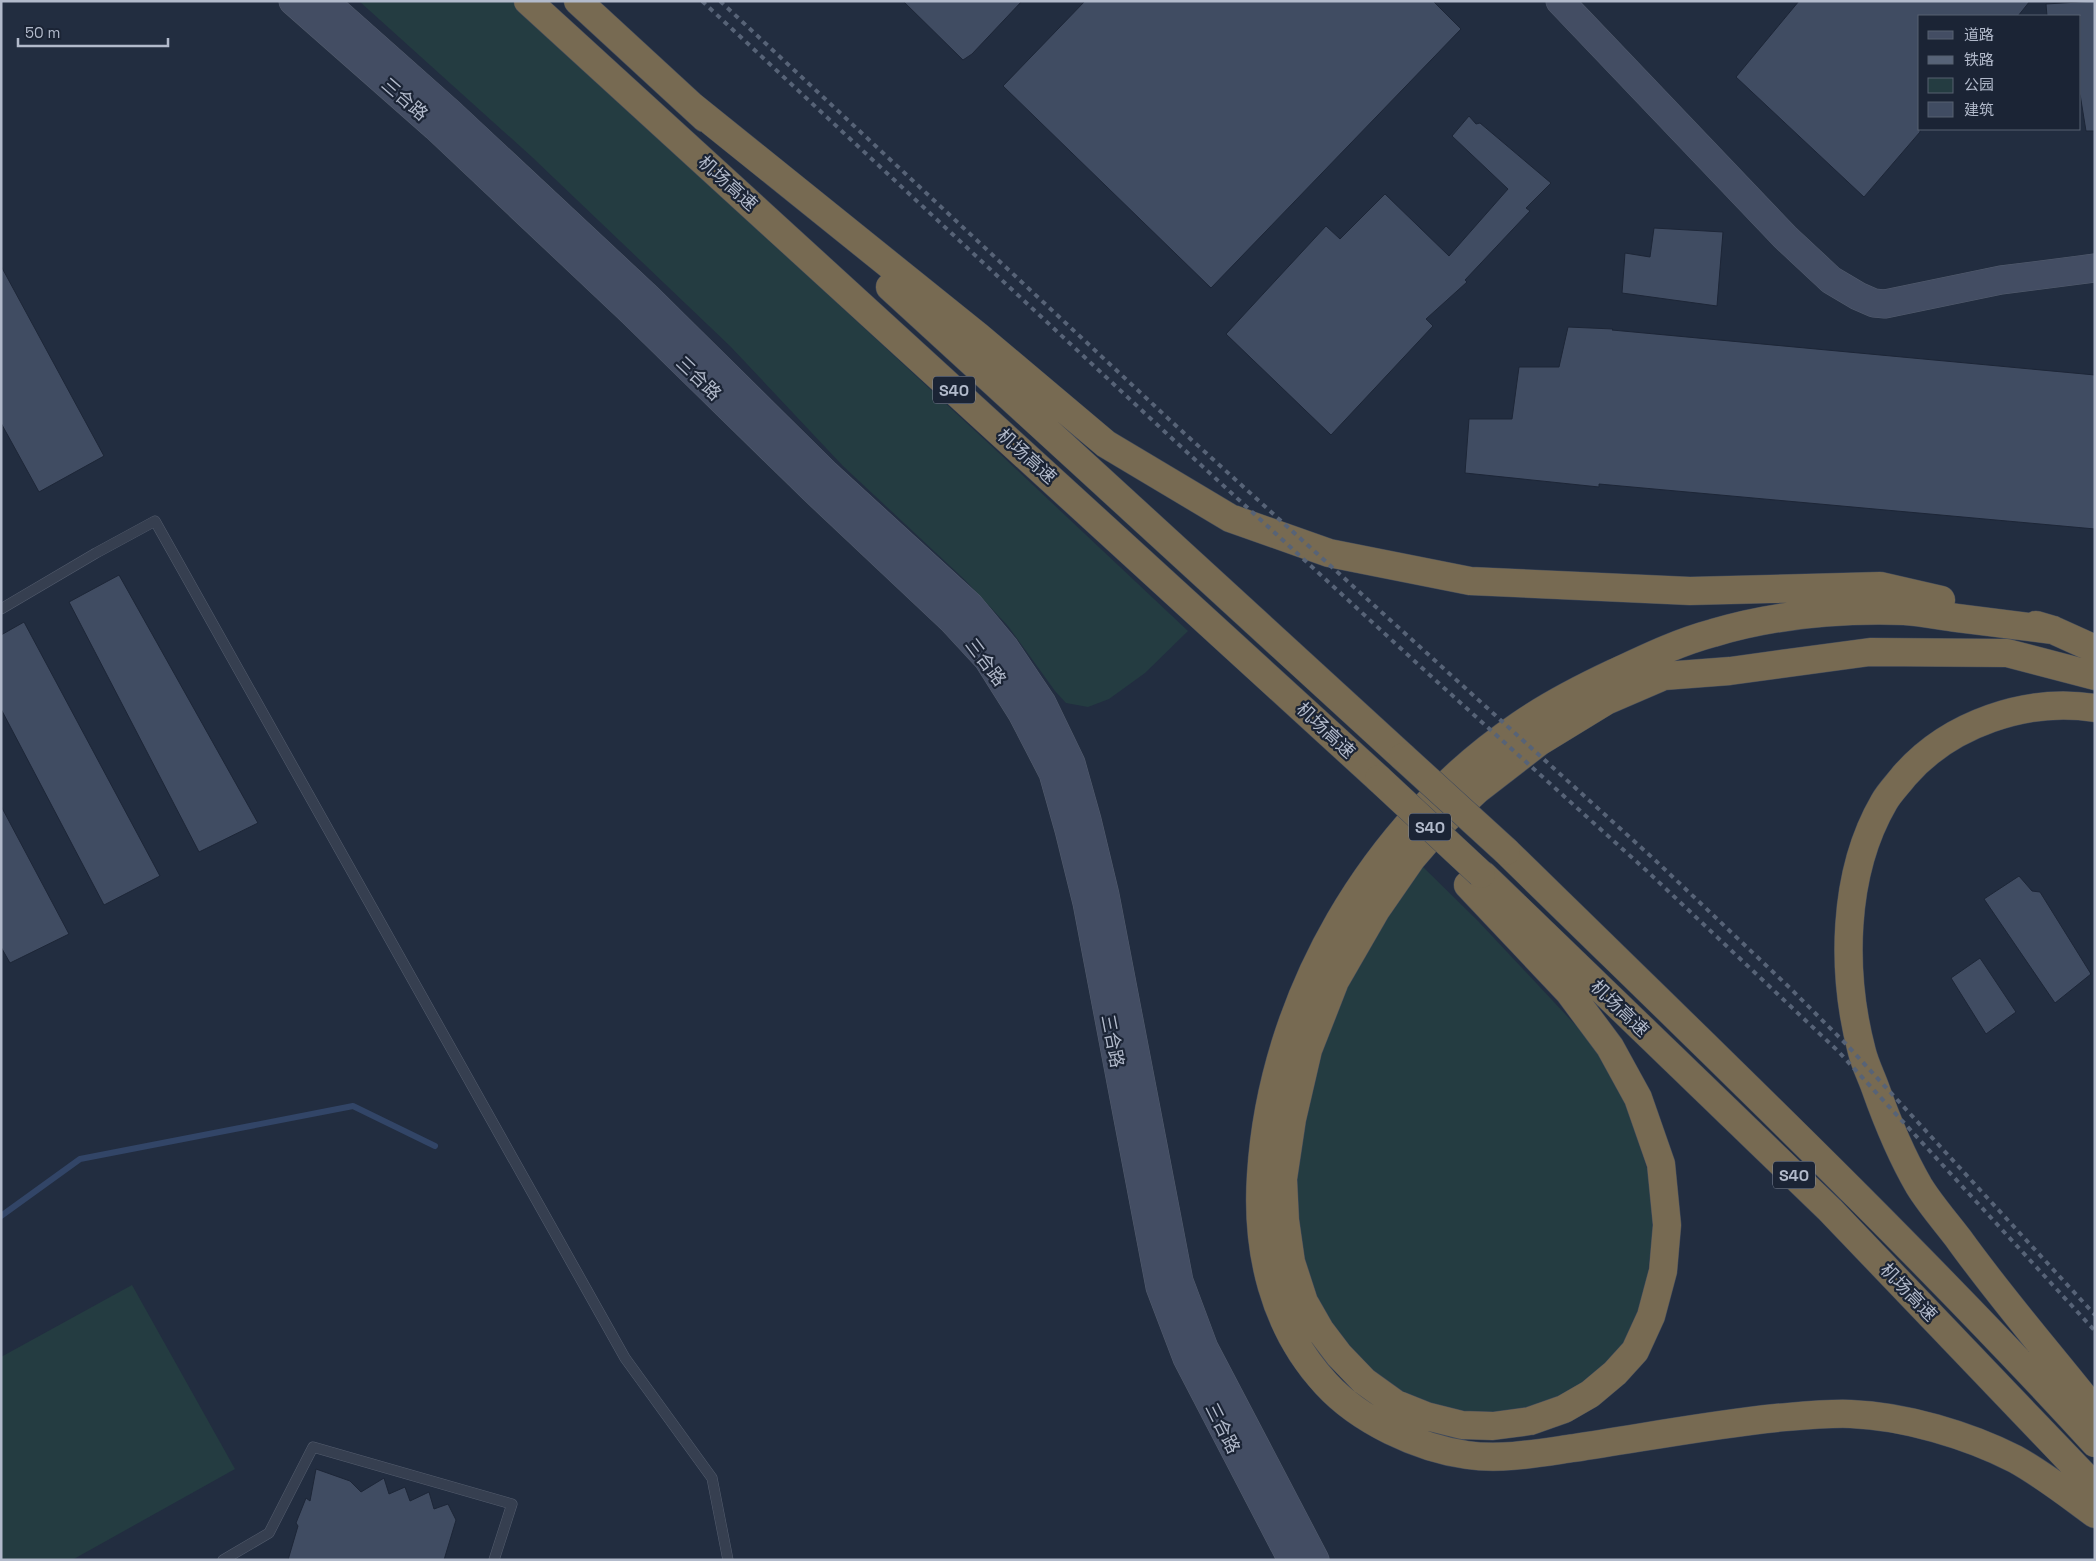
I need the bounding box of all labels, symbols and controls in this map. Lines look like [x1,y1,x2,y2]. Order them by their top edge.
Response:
scale bar [18,15,168,47]
legend [1918,15,2081,130]
text: 50 m [25,23,60,42]
text: 道路 [1964,25,1994,44]
text: 铁路 [1964,50,1994,69]
street label: 三合路 [377,73,433,125]
text: 公园 [1964,75,1994,94]
text: 建筑 [1964,100,1994,119]
street label: 机场高速 [694,150,762,216]
street label: 三合路 [672,351,726,405]
road number: S40 [933,376,975,404]
street label: 机场高速 [993,423,1061,489]
street label: 三合路 [961,634,1011,690]
street label: 机场高速 [1292,697,1360,763]
road number: S40 [1409,814,1451,840]
street label: 机场高速 [1586,975,1654,1041]
street label: 三合路 [1097,1012,1129,1070]
road number: S40 [1773,1162,1815,1188]
street label: 机场高速 [1876,1258,1942,1326]
street label: 三合路 [1200,1399,1246,1457]

